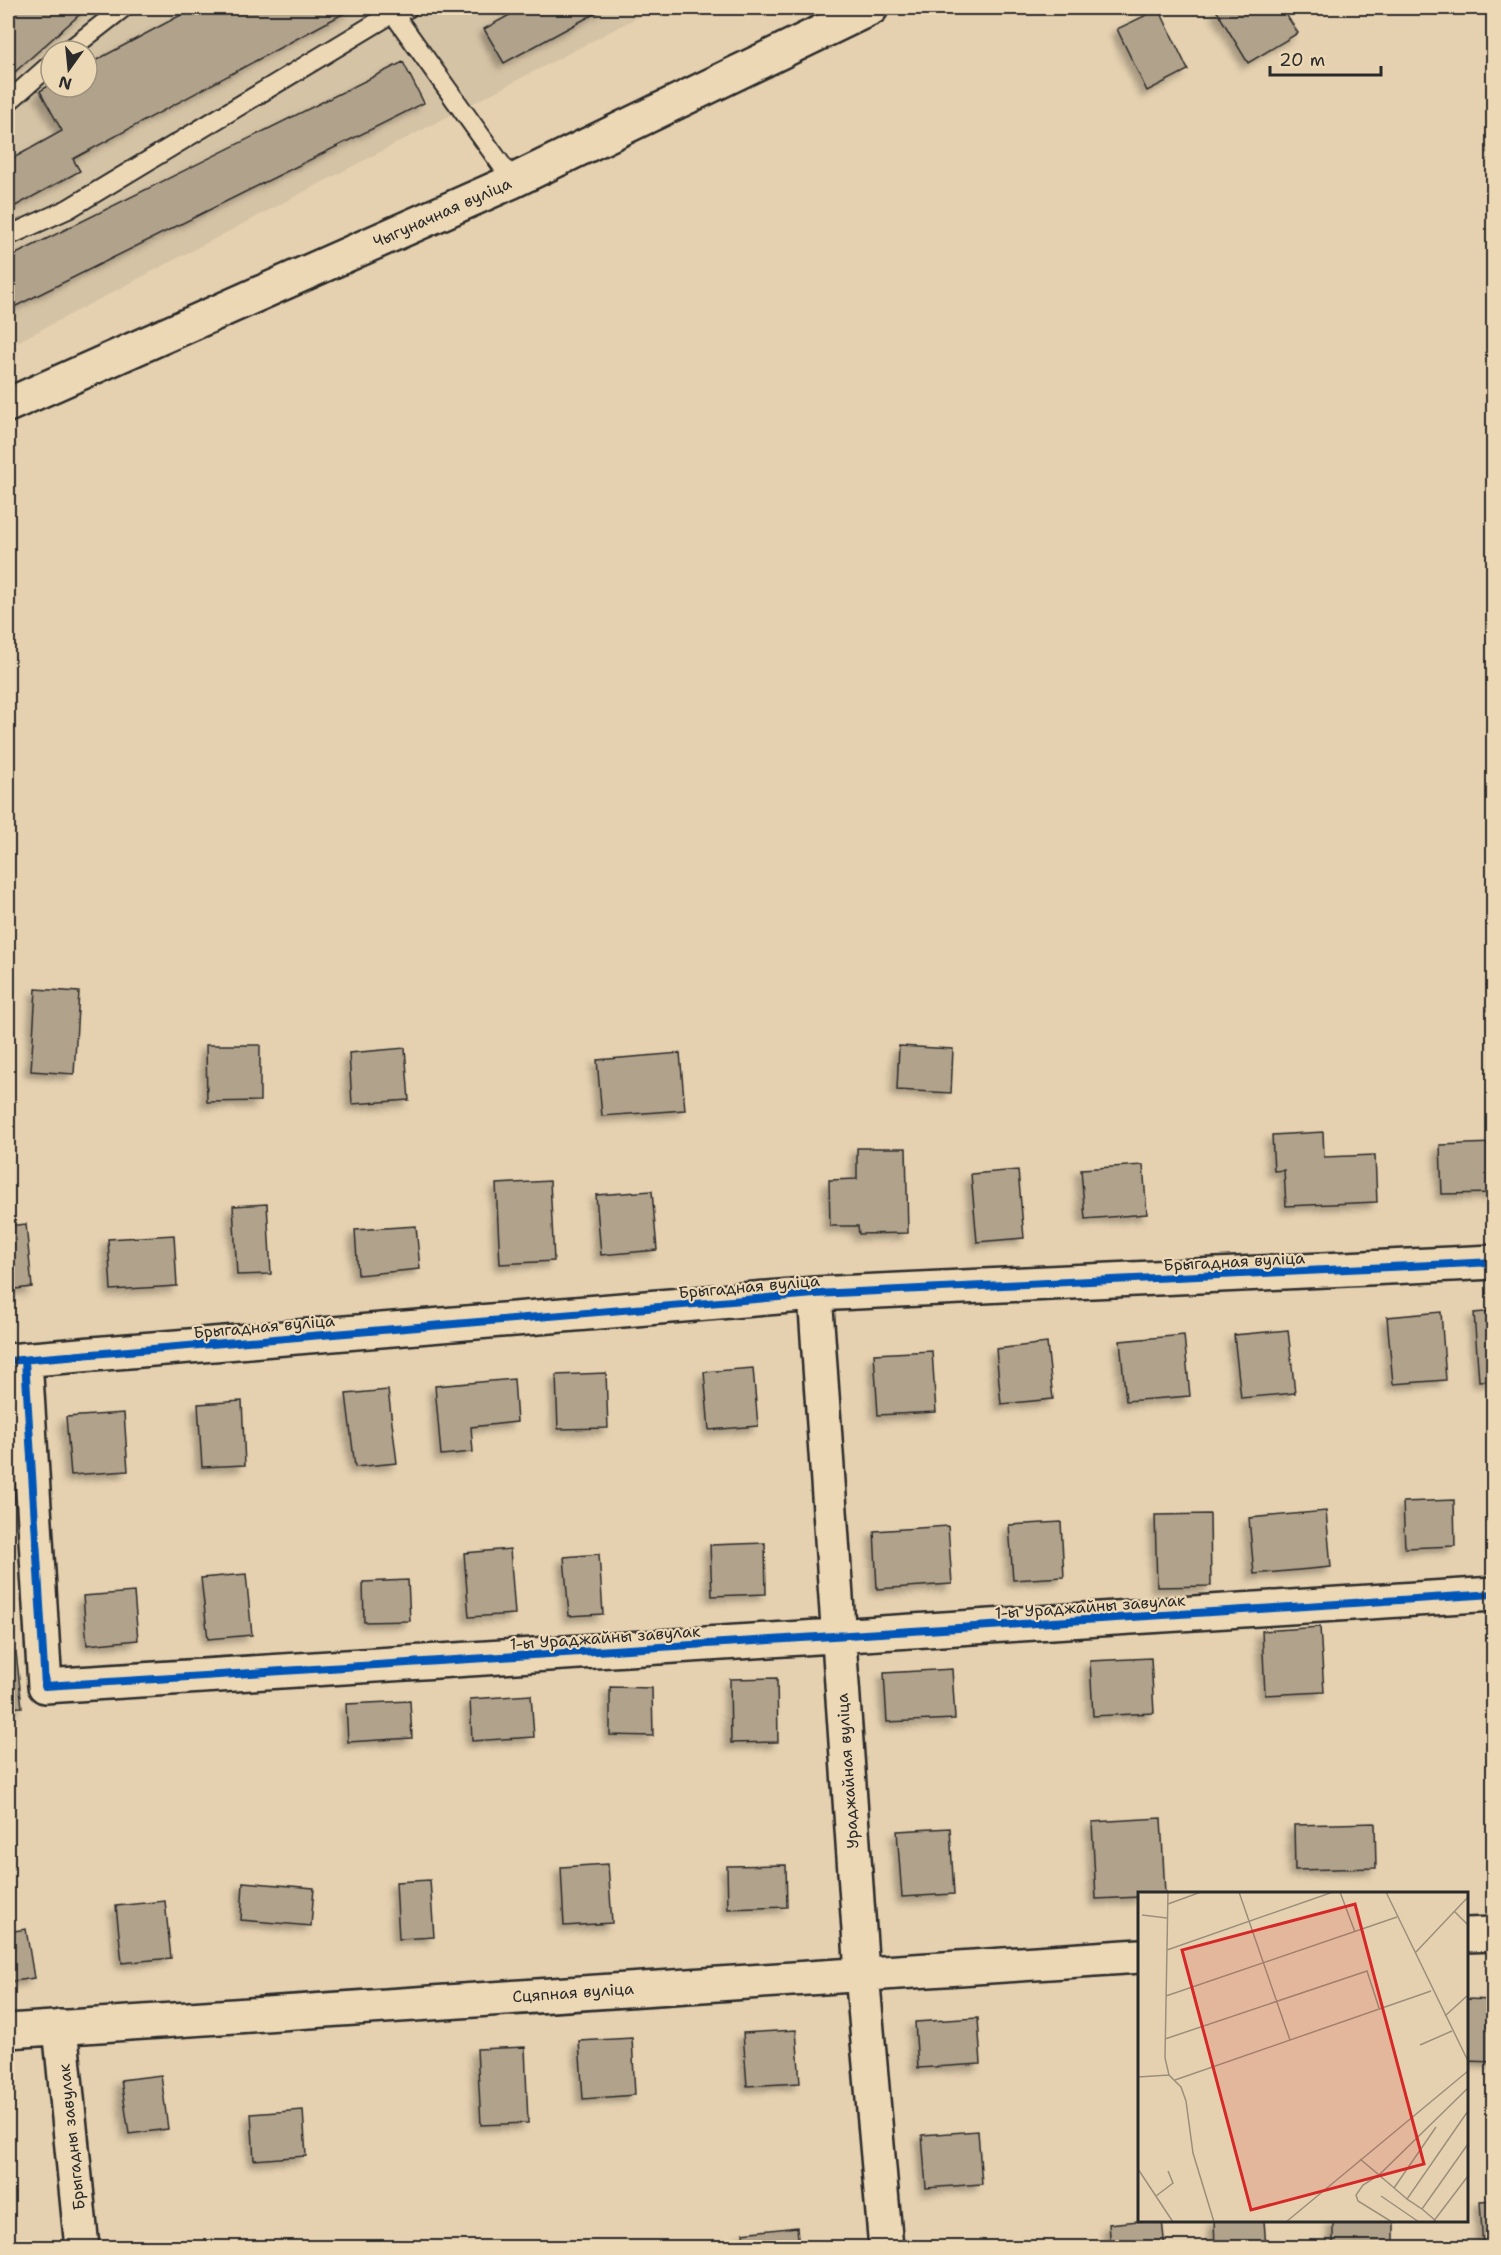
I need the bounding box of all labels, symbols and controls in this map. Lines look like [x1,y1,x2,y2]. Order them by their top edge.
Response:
north arrow [39,39,99,99]
scale bar [1270,39,1381,77]
text: 20 m [1279,48,1325,72]
text: N [56,71,74,95]
street label: Чыгуначная вуліца [370,173,515,252]
street label: Брыгадная вуліца [1163,1247,1305,1276]
street label: Брыгадная вуліца [678,1270,821,1303]
street label: Брыгадная вуліца [193,1310,336,1343]
street label: 1-ы Ураджайны завулак [994,1589,1187,1624]
street label: 1-ы Ураджайны завулак [509,1620,702,1655]
street label: Ураджайная вуліца [832,1693,863,1849]
inset map [1138,1892,1468,2222]
street label: Сцяпная вуліца [512,1978,635,2007]
street label: Брыгадны завулак [53,2062,90,2211]

